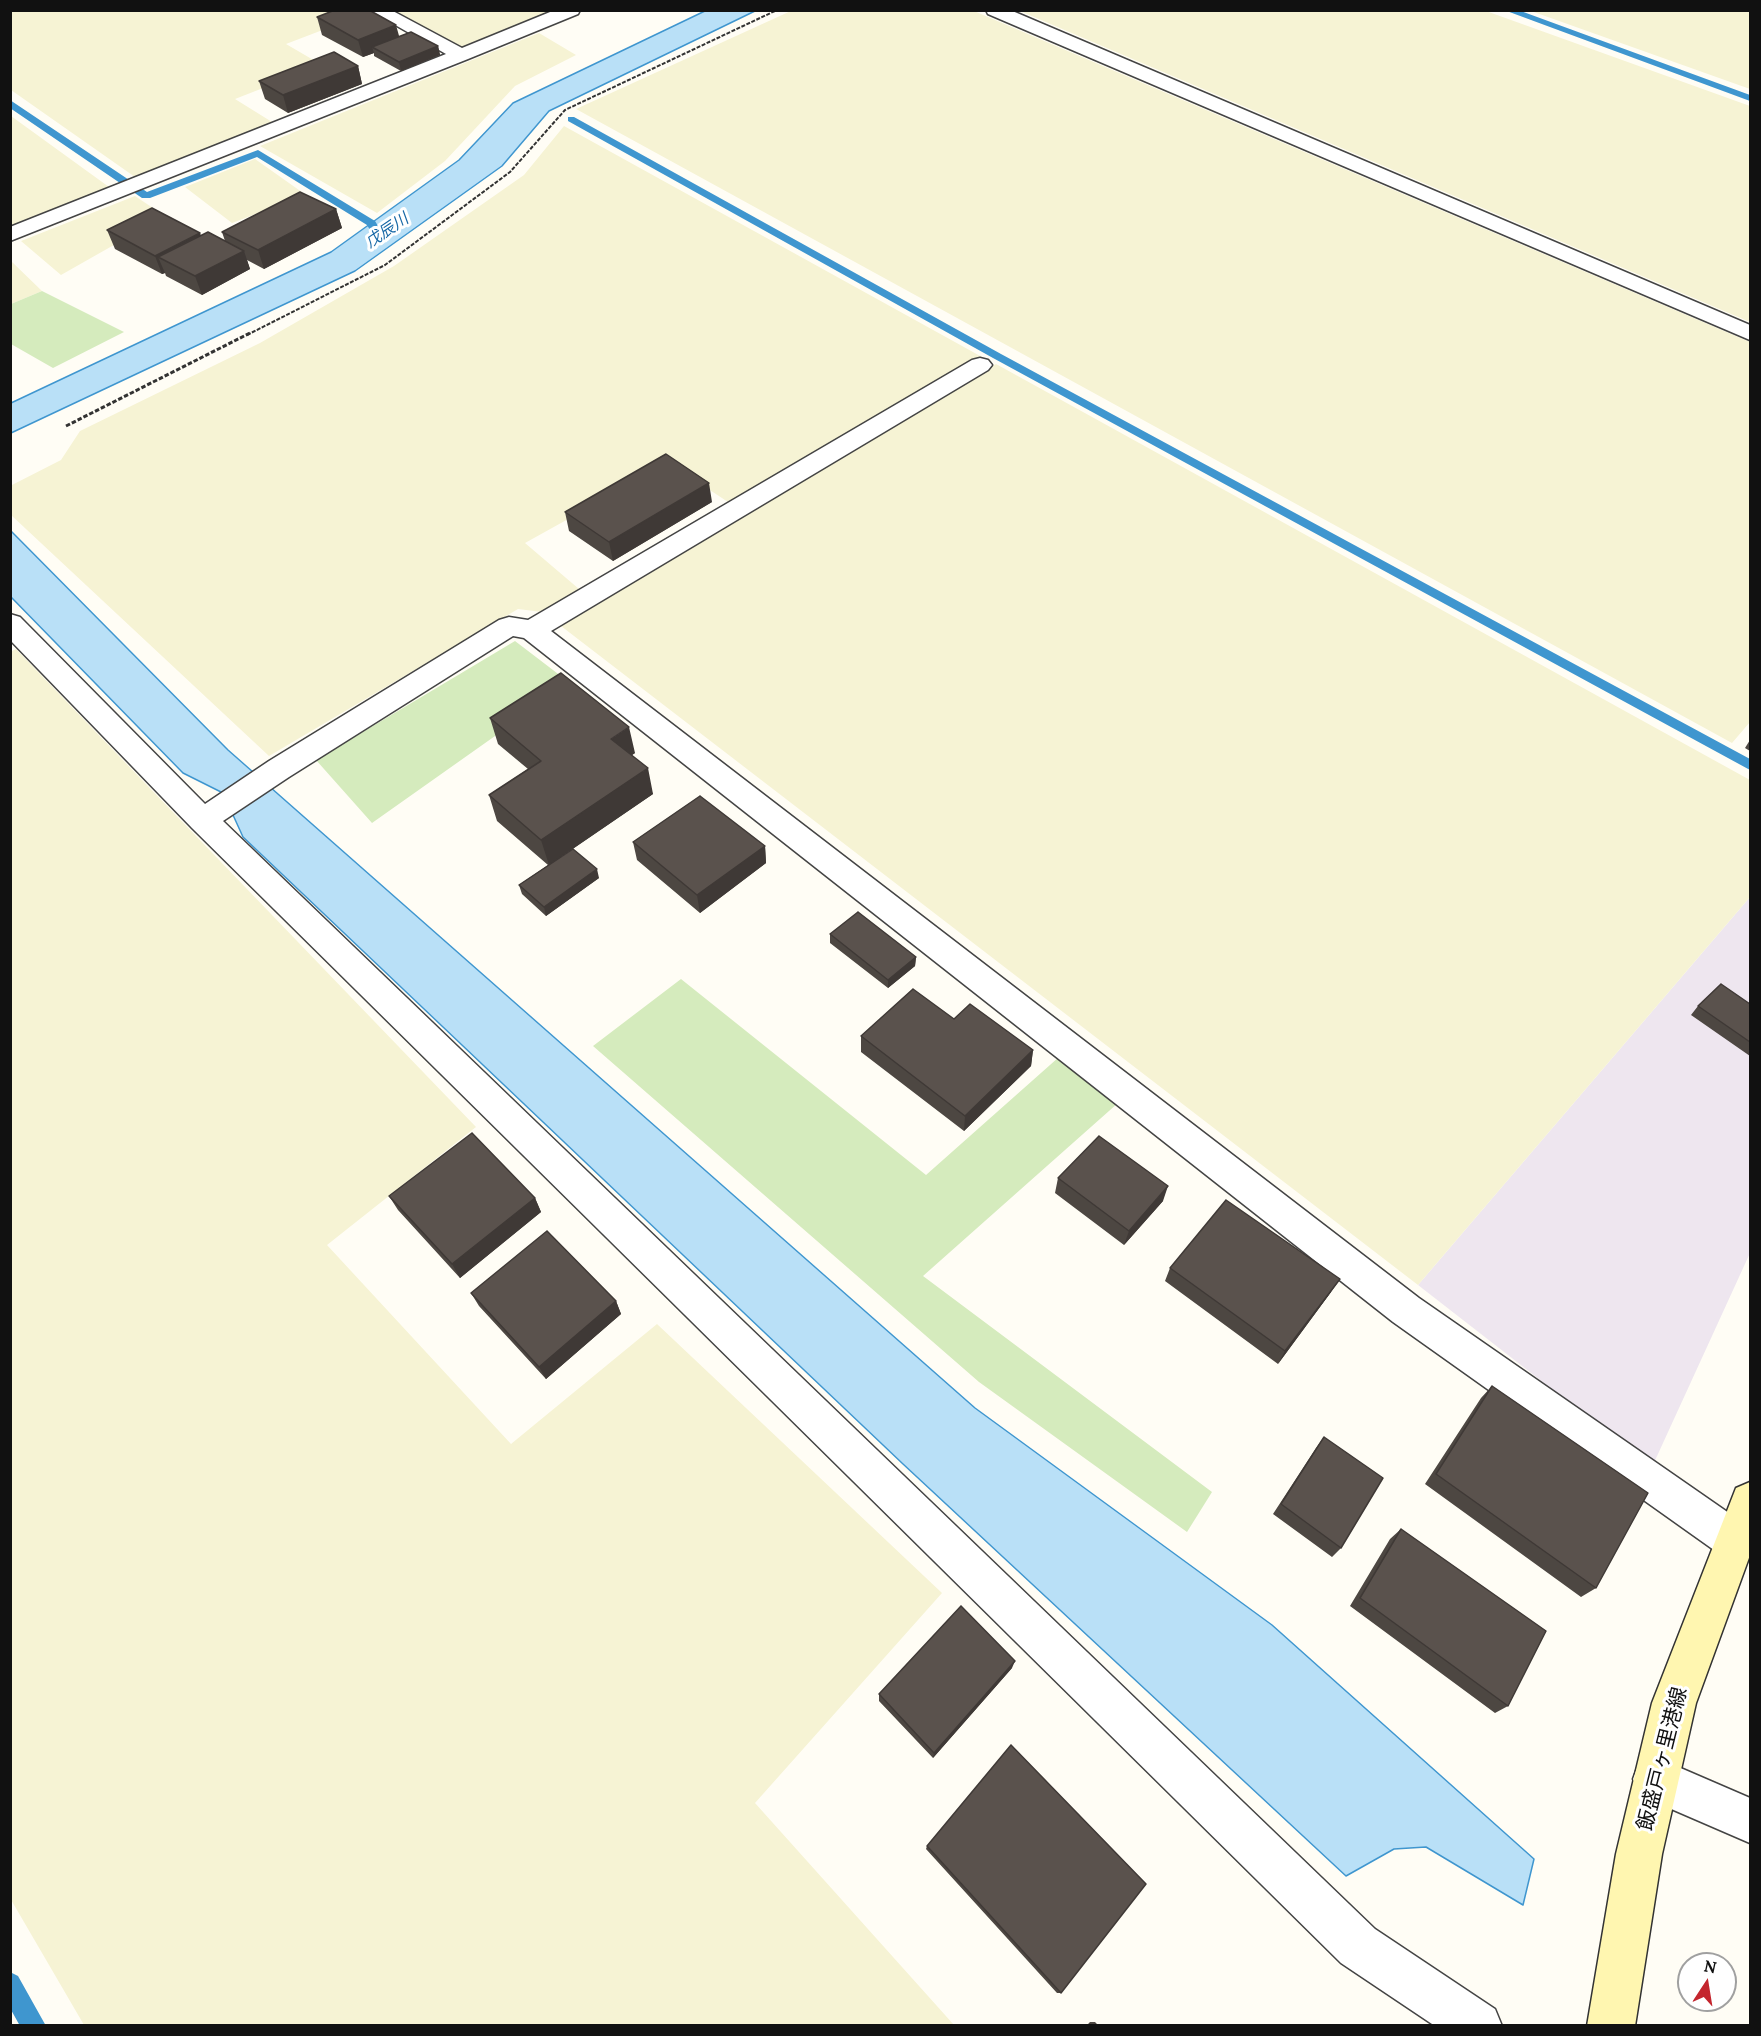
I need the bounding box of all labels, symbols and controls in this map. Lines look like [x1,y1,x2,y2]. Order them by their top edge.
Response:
water label: 戊辰川 [362,210,412,252]
street label: 飯盛戸ヶ里港線 [1633,1685,1693,1833]
north arrow [1677,1952,1737,2012]
text: N [1702,1955,1718,1977]

